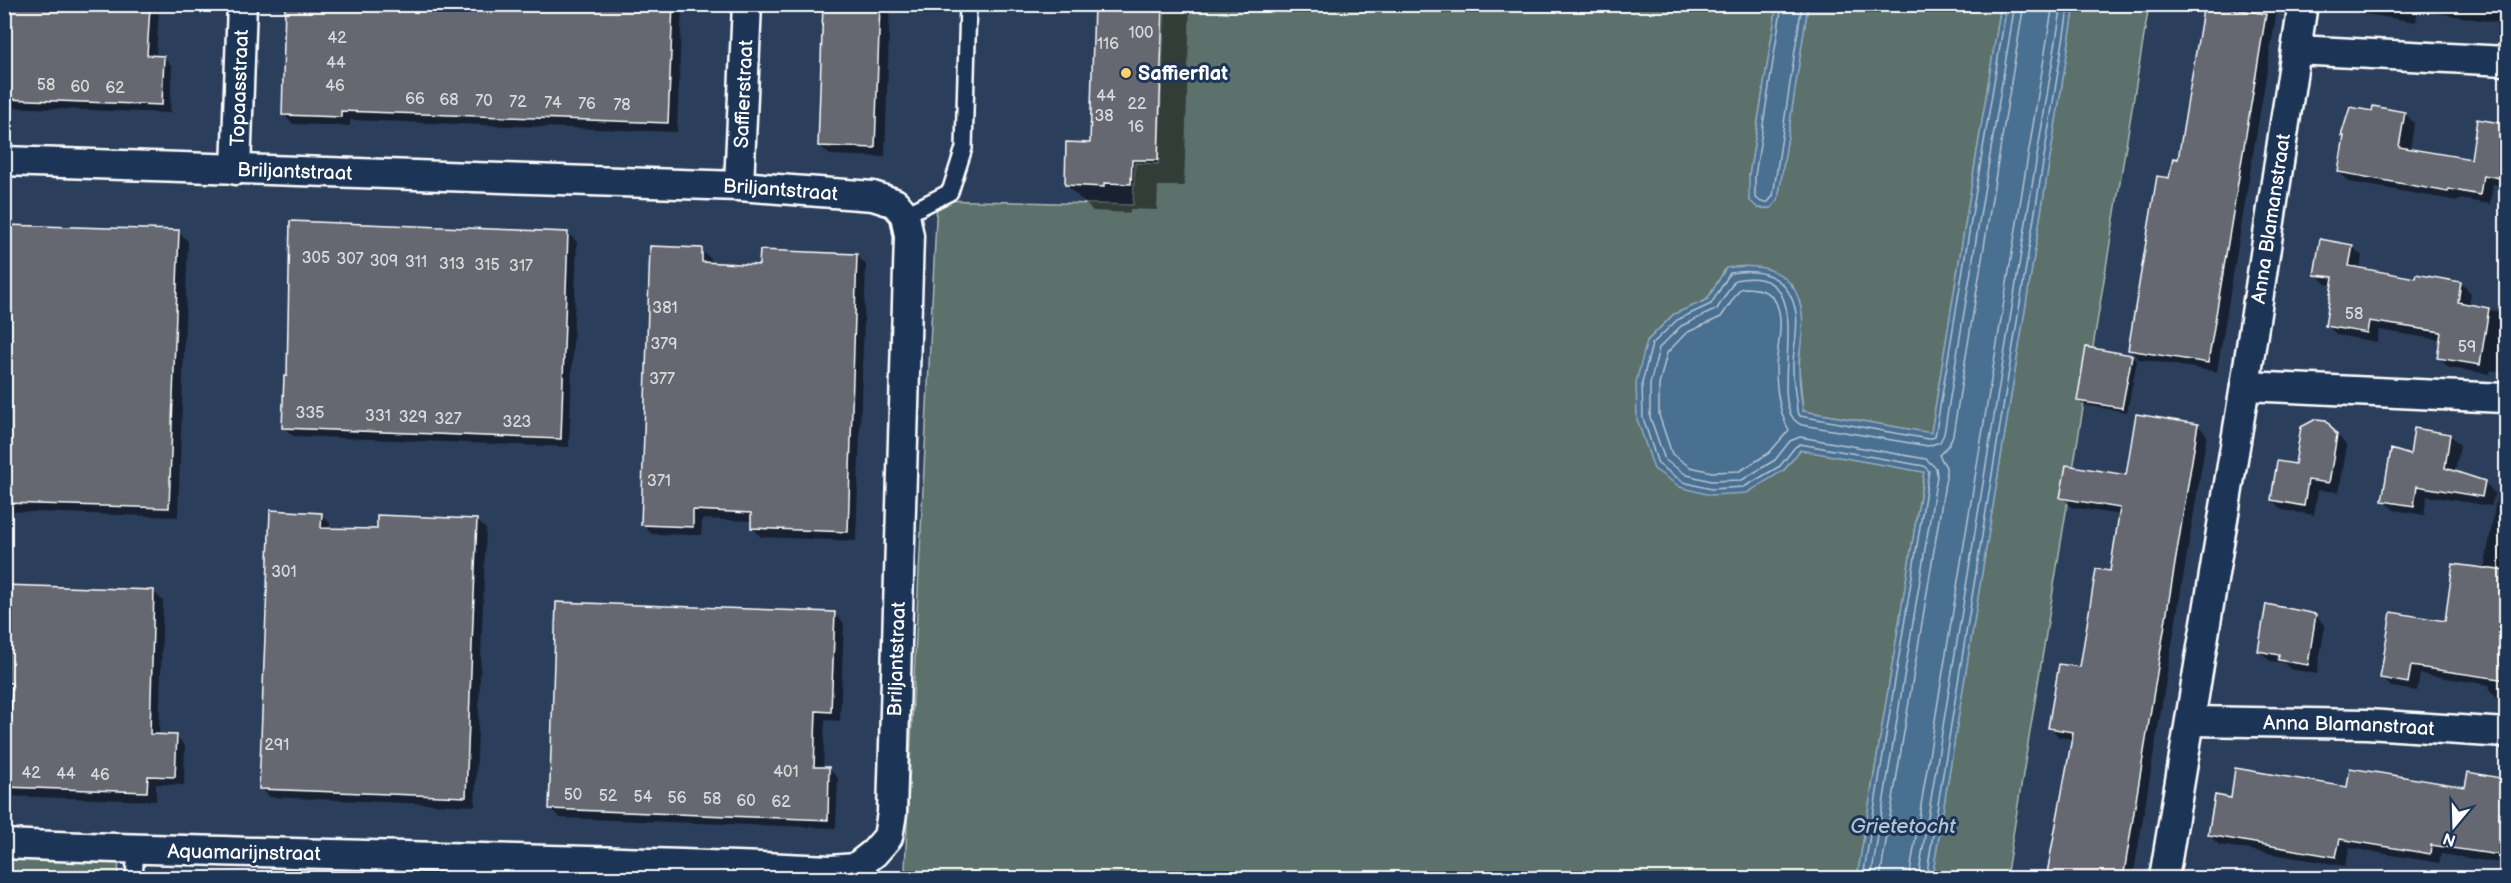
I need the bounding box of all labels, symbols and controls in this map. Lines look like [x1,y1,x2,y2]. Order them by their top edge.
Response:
house number: 100 [1128,24,1154,43]
street label: Topaasstraat [226,29,254,147]
house number: 42 [327,29,347,48]
house number: 116 [1097,35,1119,54]
street label: Saffierstraat [730,39,758,149]
house number: 44 [326,54,346,73]
place label: Saffierflat [1138,62,1228,86]
marker: Saffierflat [1119,66,1133,80]
house number: 58 [37,76,55,95]
house number: 46 [325,77,345,96]
house number: 60 [70,78,90,97]
house number: 62 [105,79,125,98]
house number: 44 [1096,87,1116,106]
house number: 66 [405,90,425,109]
house number: 68 [439,91,459,110]
house number: 70 [475,92,493,111]
house number: 72 [509,93,527,112]
house number: 74 [544,94,562,113]
house number: 76 [578,95,596,114]
house number: 22 [1128,95,1147,114]
house number: 78 [613,96,631,115]
house number: 38 [1094,107,1114,126]
house number: 16 [1128,118,1144,137]
street label: Anna Blamanstraat [2247,132,2296,305]
street label: Briljantstraat [237,158,353,186]
street label: Briljantstraat [723,174,839,206]
house number: 305 [302,249,330,268]
house number: 307 [336,250,364,269]
house number: 309 [370,252,398,271]
house number: 311 [405,253,427,272]
house number: 313 [439,255,465,274]
house number: 315 [474,256,500,275]
house number: 317 [509,257,533,276]
house number: 381 [652,299,678,318]
house number: 58 [2345,305,2363,324]
house number: 379 [651,335,677,354]
house number: 59 [2458,338,2476,357]
house number: 377 [649,370,675,389]
house number: 335 [296,404,324,423]
house number: 331 [365,407,391,426]
house number: 329 [399,408,427,427]
house number: 327 [434,410,462,429]
house number: 323 [503,413,532,432]
house number: 371 [647,472,671,491]
house number: 301 [271,563,297,582]
street label: Briljantstraat [883,601,911,717]
street label: Anna Blamanstraat [2263,711,2435,741]
house number: 291 [265,736,289,755]
house number: 401 [773,763,799,782]
house number: 42 [21,764,41,783]
house number: 44 [56,765,76,784]
house number: 46 [90,766,110,785]
house number: 50 [564,786,582,805]
house number: 52 [599,787,618,806]
house number: 54 [634,788,653,807]
house number: 56 [668,789,687,808]
house number: 58 [703,790,721,809]
house number: 60 [736,792,756,811]
house number: 62 [771,793,791,812]
north arrow [2424,796,2484,856]
water label: Grietetocht [1850,814,1956,839]
text: N [2441,828,2458,850]
street label: Aquamarijnstraat [167,840,321,866]

